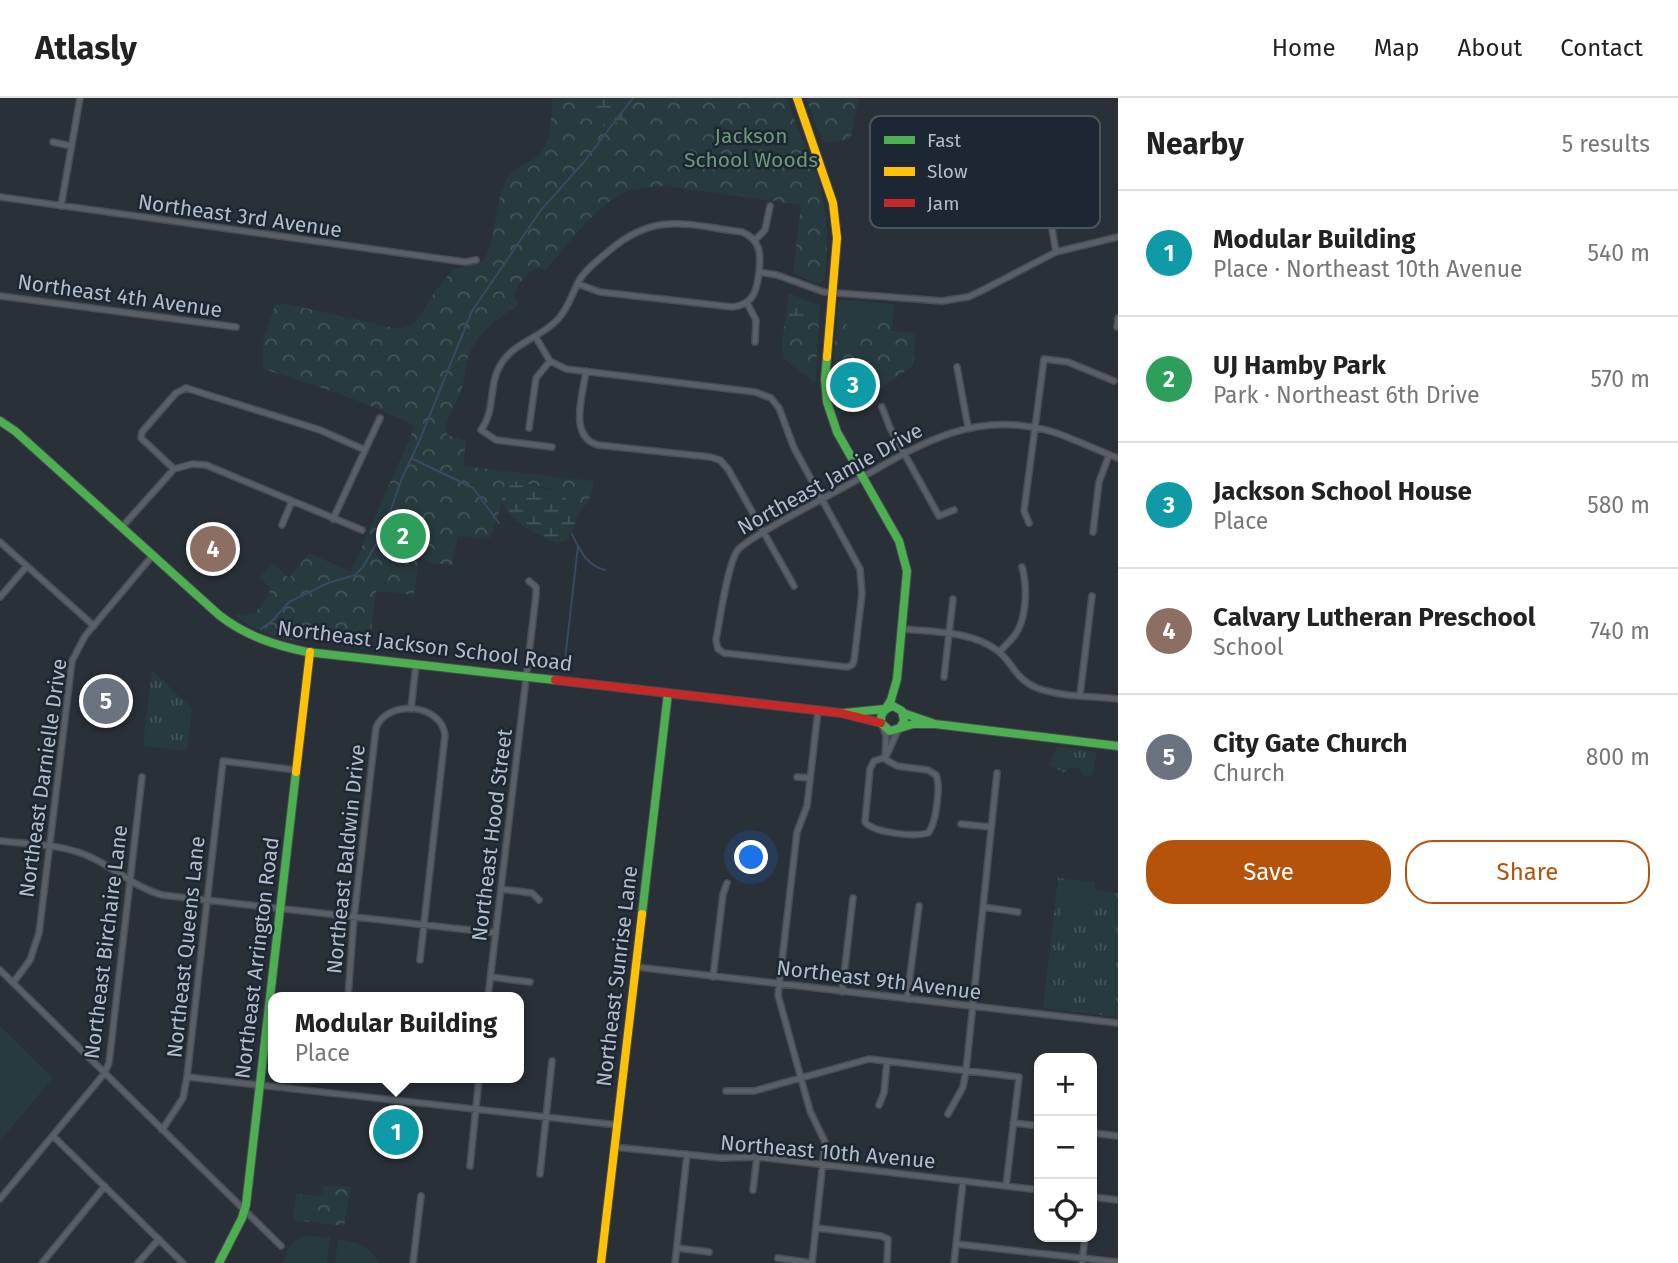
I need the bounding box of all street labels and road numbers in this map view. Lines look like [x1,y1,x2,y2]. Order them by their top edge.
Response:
street label: Northeast 3rd Avenue [136,189,344,243]
street label: Northeast 4th Avenue [16,269,224,323]
street label: Northeast Jamie Drive [733,417,927,541]
street label: Northeast Jackson School Road [276,615,574,677]
street label: Northeast Darnielle Drive [13,657,73,899]
street label: Northeast Hood Street [466,727,518,943]
street label: Northeast Baldwin Drive [321,743,371,975]
street label: Northeast Birchaire Lane [79,823,133,1061]
street label: Northeast Queens Lane [161,835,211,1059]
street label: Northeast Arrington Road [229,836,285,1080]
street label: Northeast Sunrise Lane [591,864,643,1088]
street label: Northeast 9th Avenue [775,955,983,1005]
street label: Northeast 10th Avenue [719,1130,937,1174]

